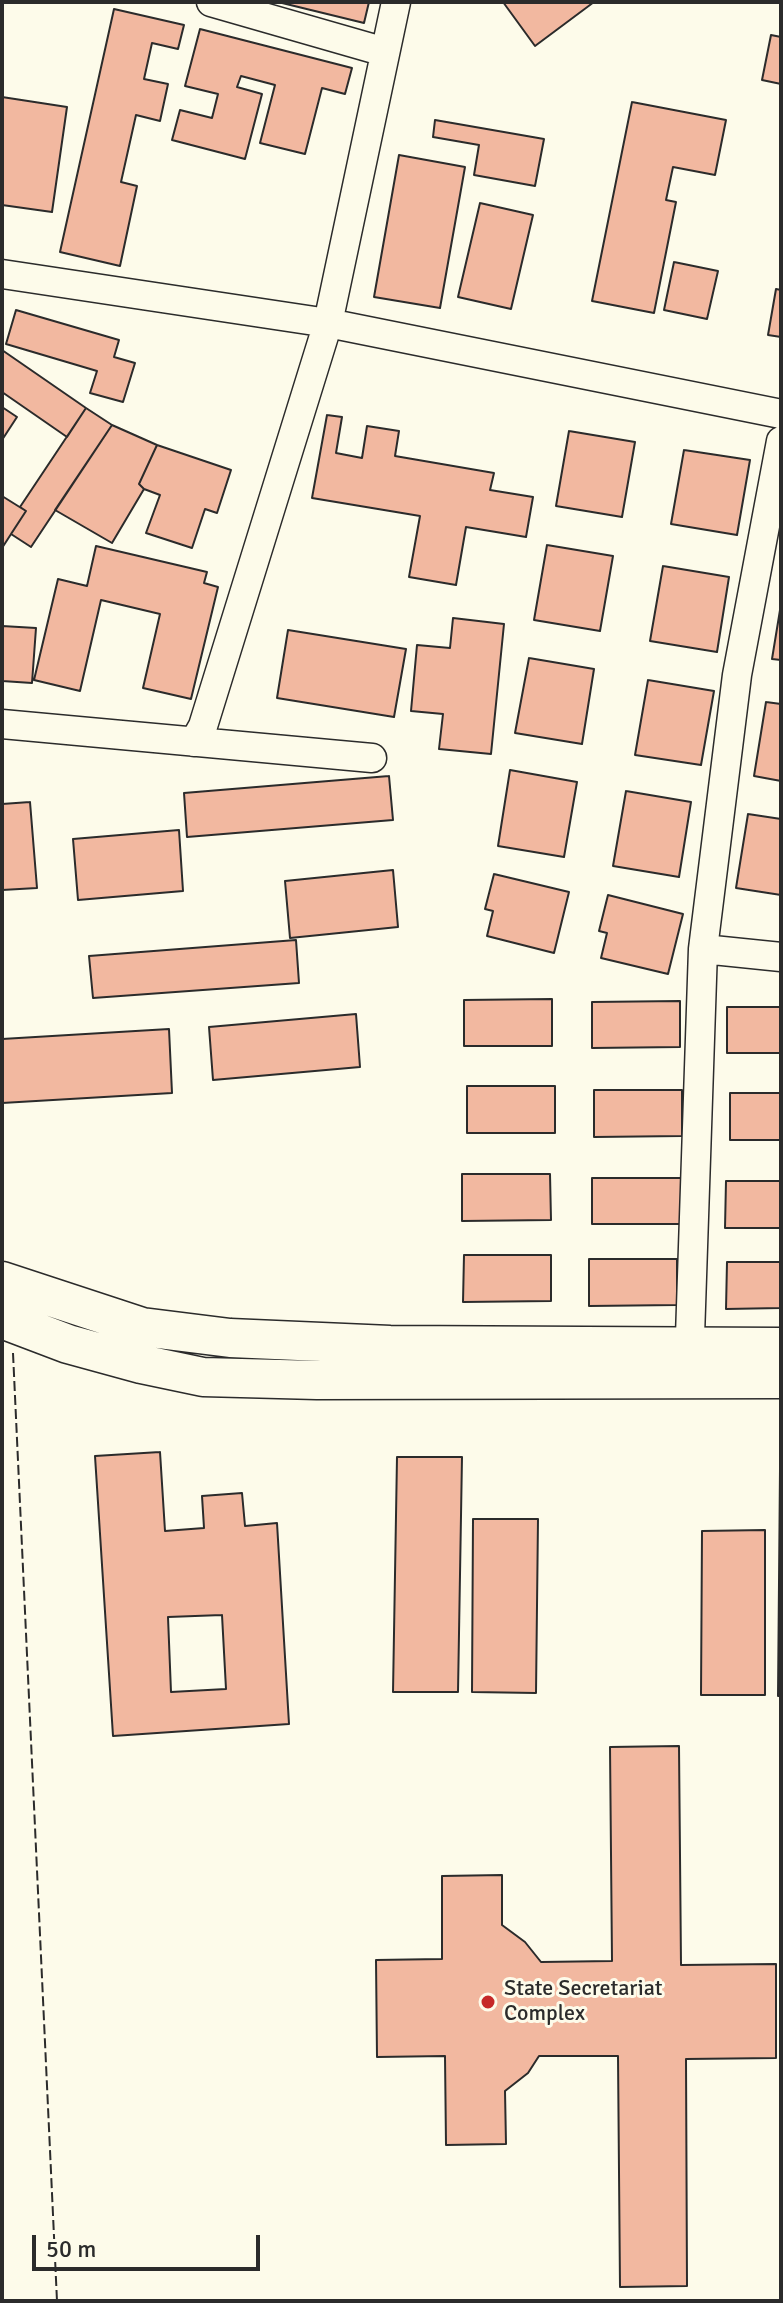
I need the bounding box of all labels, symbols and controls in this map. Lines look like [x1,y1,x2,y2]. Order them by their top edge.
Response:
place label: State Secretariat Complex [504,1976,662,2028]
marker: State Secretariat Complex [479,1993,497,2011]
scale bar [36,2219,264,2269]
text: 50 m [46,2234,96,2264]

